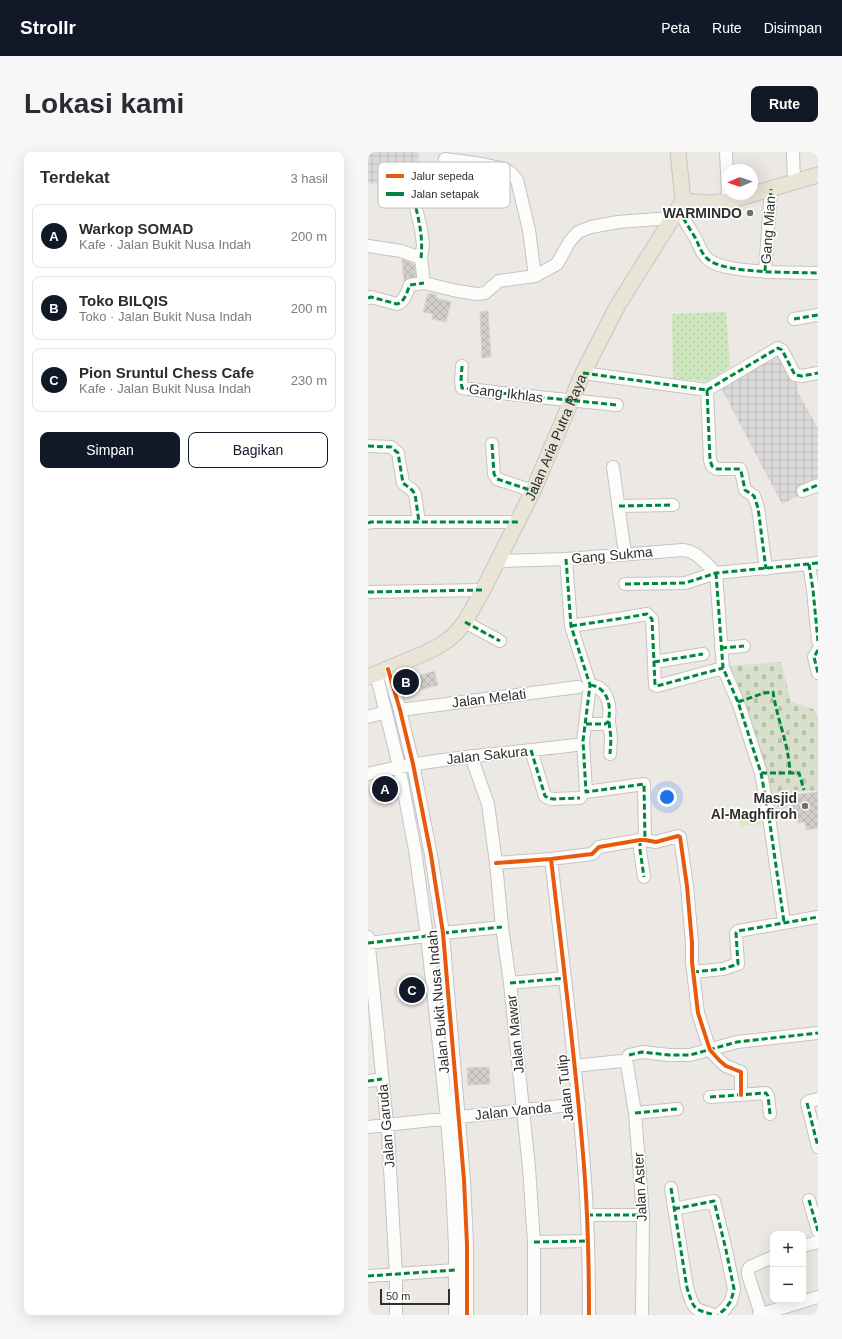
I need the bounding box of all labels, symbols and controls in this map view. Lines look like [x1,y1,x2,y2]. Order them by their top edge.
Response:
text: Strollr [20,17,76,38]
text: Peta [661,20,690,36]
text: Rute [712,20,742,36]
text: Disimpan [764,20,822,36]
button: Rute [751,86,818,122]
text: Lokasi kami [24,88,184,119]
legend [378,162,510,208]
north arrow [722,164,758,200]
text: Terdekat [40,168,110,187]
text: Jalur sepeda [411,170,475,182]
text: 3 hasil [290,171,328,186]
text: Jalan setapak [411,188,479,200]
street label: Gang Mian [758,195,778,265]
place label: WARMINDO [663,205,742,221]
marker: WARMINDO [745,208,755,218]
text: Warkop SOMAD [79,220,193,237]
text: A [49,229,59,244]
text: 200 m [291,229,327,244]
text: Kafe · Jalan Bukit Nusa Indah [79,237,251,252]
text: Toko BILQIS [79,292,168,309]
text: B [49,301,59,316]
text: 200 m [291,301,327,316]
text: Toko · Jalan Bukit Nusa Indah [79,309,252,324]
text: Pion Sruntul Chess Cafe [79,364,254,381]
street label: Jalan Aria Putra Raya [522,372,590,503]
text: C [49,373,59,388]
text: 230 m [291,373,327,388]
text: Kafe · Jalan Bukit Nusa Indah [79,381,251,396]
street label: Gang Ikhlas [468,381,544,405]
button: Simpan [40,432,180,468]
button: Bagikan [188,432,328,468]
street label: Gang Sukma [571,543,654,567]
pin: B [393,667,419,697]
street label: Jalan Melati [451,686,527,710]
street label: Jalan Sakura [446,743,529,767]
pin: A [372,774,398,804]
your location [657,787,677,807]
place label: Masjid Al-Maghfiroh [711,790,797,822]
marker: Masjid Al-Maghfiroh [800,801,810,811]
street label: Jalan Bukit Nusa Indah [424,930,452,1074]
pin: C [399,975,425,1005]
street label: Jalan Mawar [503,993,527,1074]
street label: Jalan Tulip [554,1054,576,1122]
street label: Jalan Garuda [374,1083,398,1169]
street label: Jalan Vanda [474,1099,552,1123]
street label: Jalan Aster [630,1152,650,1222]
map controls [770,1231,806,1303]
button: + [770,1231,806,1267]
button: − [770,1267,806,1303]
scale bar [380,1287,450,1306]
text: 50 m [386,1290,410,1302]

